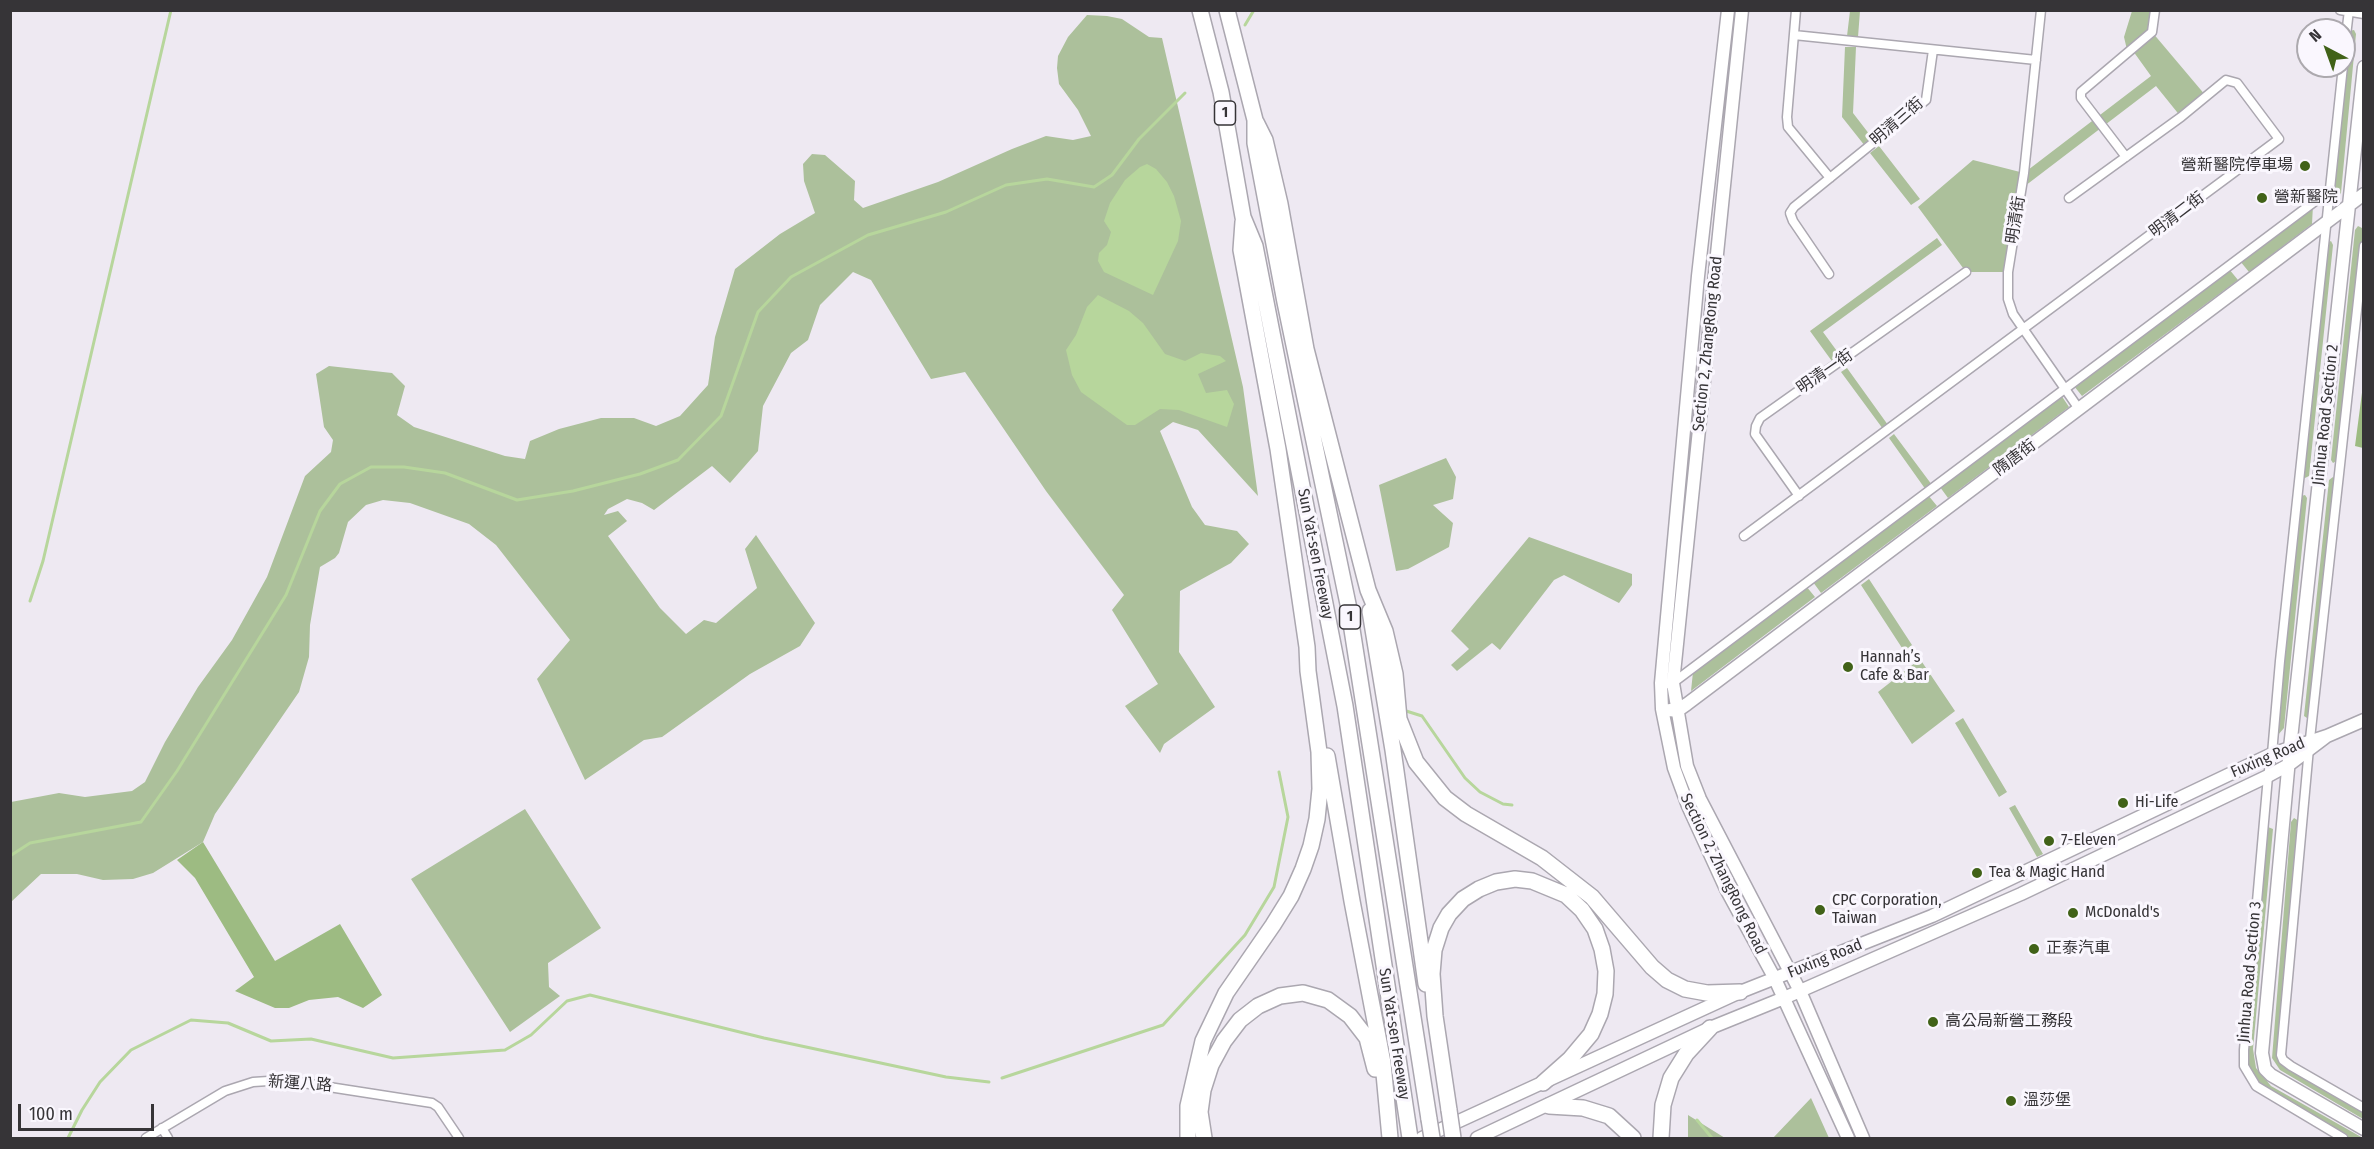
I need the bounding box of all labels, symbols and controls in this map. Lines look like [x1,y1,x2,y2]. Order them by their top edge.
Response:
north arrow [2296,18,2356,78]
text: N [2305,25,2325,46]
street label: 明清三街 [1867,94,1927,150]
road number: 1 [1214,101,1236,125]
place label: 營新醫院停車場 [2181,156,2293,176]
marker: 營新醫院停車場 [2298,159,2312,173]
street label: 明清二街 [2146,188,2208,242]
place label: 營新醫院 [2274,188,2338,208]
marker: 營新醫院 [2255,191,2269,205]
street label: 明清街 [2003,195,2029,245]
street label: Section 2, ZhangRong Road [1689,255,1727,433]
street label: Jinhua Road Section 2 [2309,343,2343,487]
street label: 明清一街 [1793,346,1857,398]
street label: 隋唐街 [1990,436,2040,480]
street label: Sun Yat-sen Freeway [1293,487,1337,621]
road number: 1 [1340,605,1360,629]
place label: Hannah’s Cafe & Bar [1860,648,1929,686]
marker: Hannah’s Cafe & Bar [1841,660,1855,674]
street label: Fuxing Road [2228,734,2308,782]
street label: Section 2, ZhangRong Road [1676,791,1770,957]
place label: Hi-Life [2135,793,2178,813]
marker: Hi-Life [2116,796,2130,810]
place label: 7-Eleven [2061,831,2116,851]
marker: 7-Eleven [2042,834,2056,848]
place label: Tea & Magic Hand [1989,863,2105,883]
marker: Tea & Magic Hand [1970,866,1984,880]
place label: CPC Corporation, Taiwan [1832,891,1942,929]
street label: Jinhua Road Section 3 [2234,900,2266,1044]
marker: CPC Corporation, Taiwan [1813,903,1827,917]
place label: McDonald's [2085,903,2160,923]
marker: McDonald's [2066,906,2080,920]
street label: Fuxing Road [1785,935,1865,983]
place label: 正泰汽車 [2046,939,2110,959]
marker: 正泰汽車 [2027,942,2041,956]
street label: Sun Yat-sen Freeway [1374,967,1414,1101]
place label: 高公局新營工務段 [1945,1012,2073,1032]
marker: 高公局新營工務段 [1926,1015,1940,1029]
street label: 新運八路 [267,1072,333,1096]
place label: 溫莎堡 [2023,1091,2071,1111]
scale bar [21,1092,158,1130]
marker: 溫莎堡 [2004,1094,2018,1108]
text: 100 m [29,1103,73,1125]

